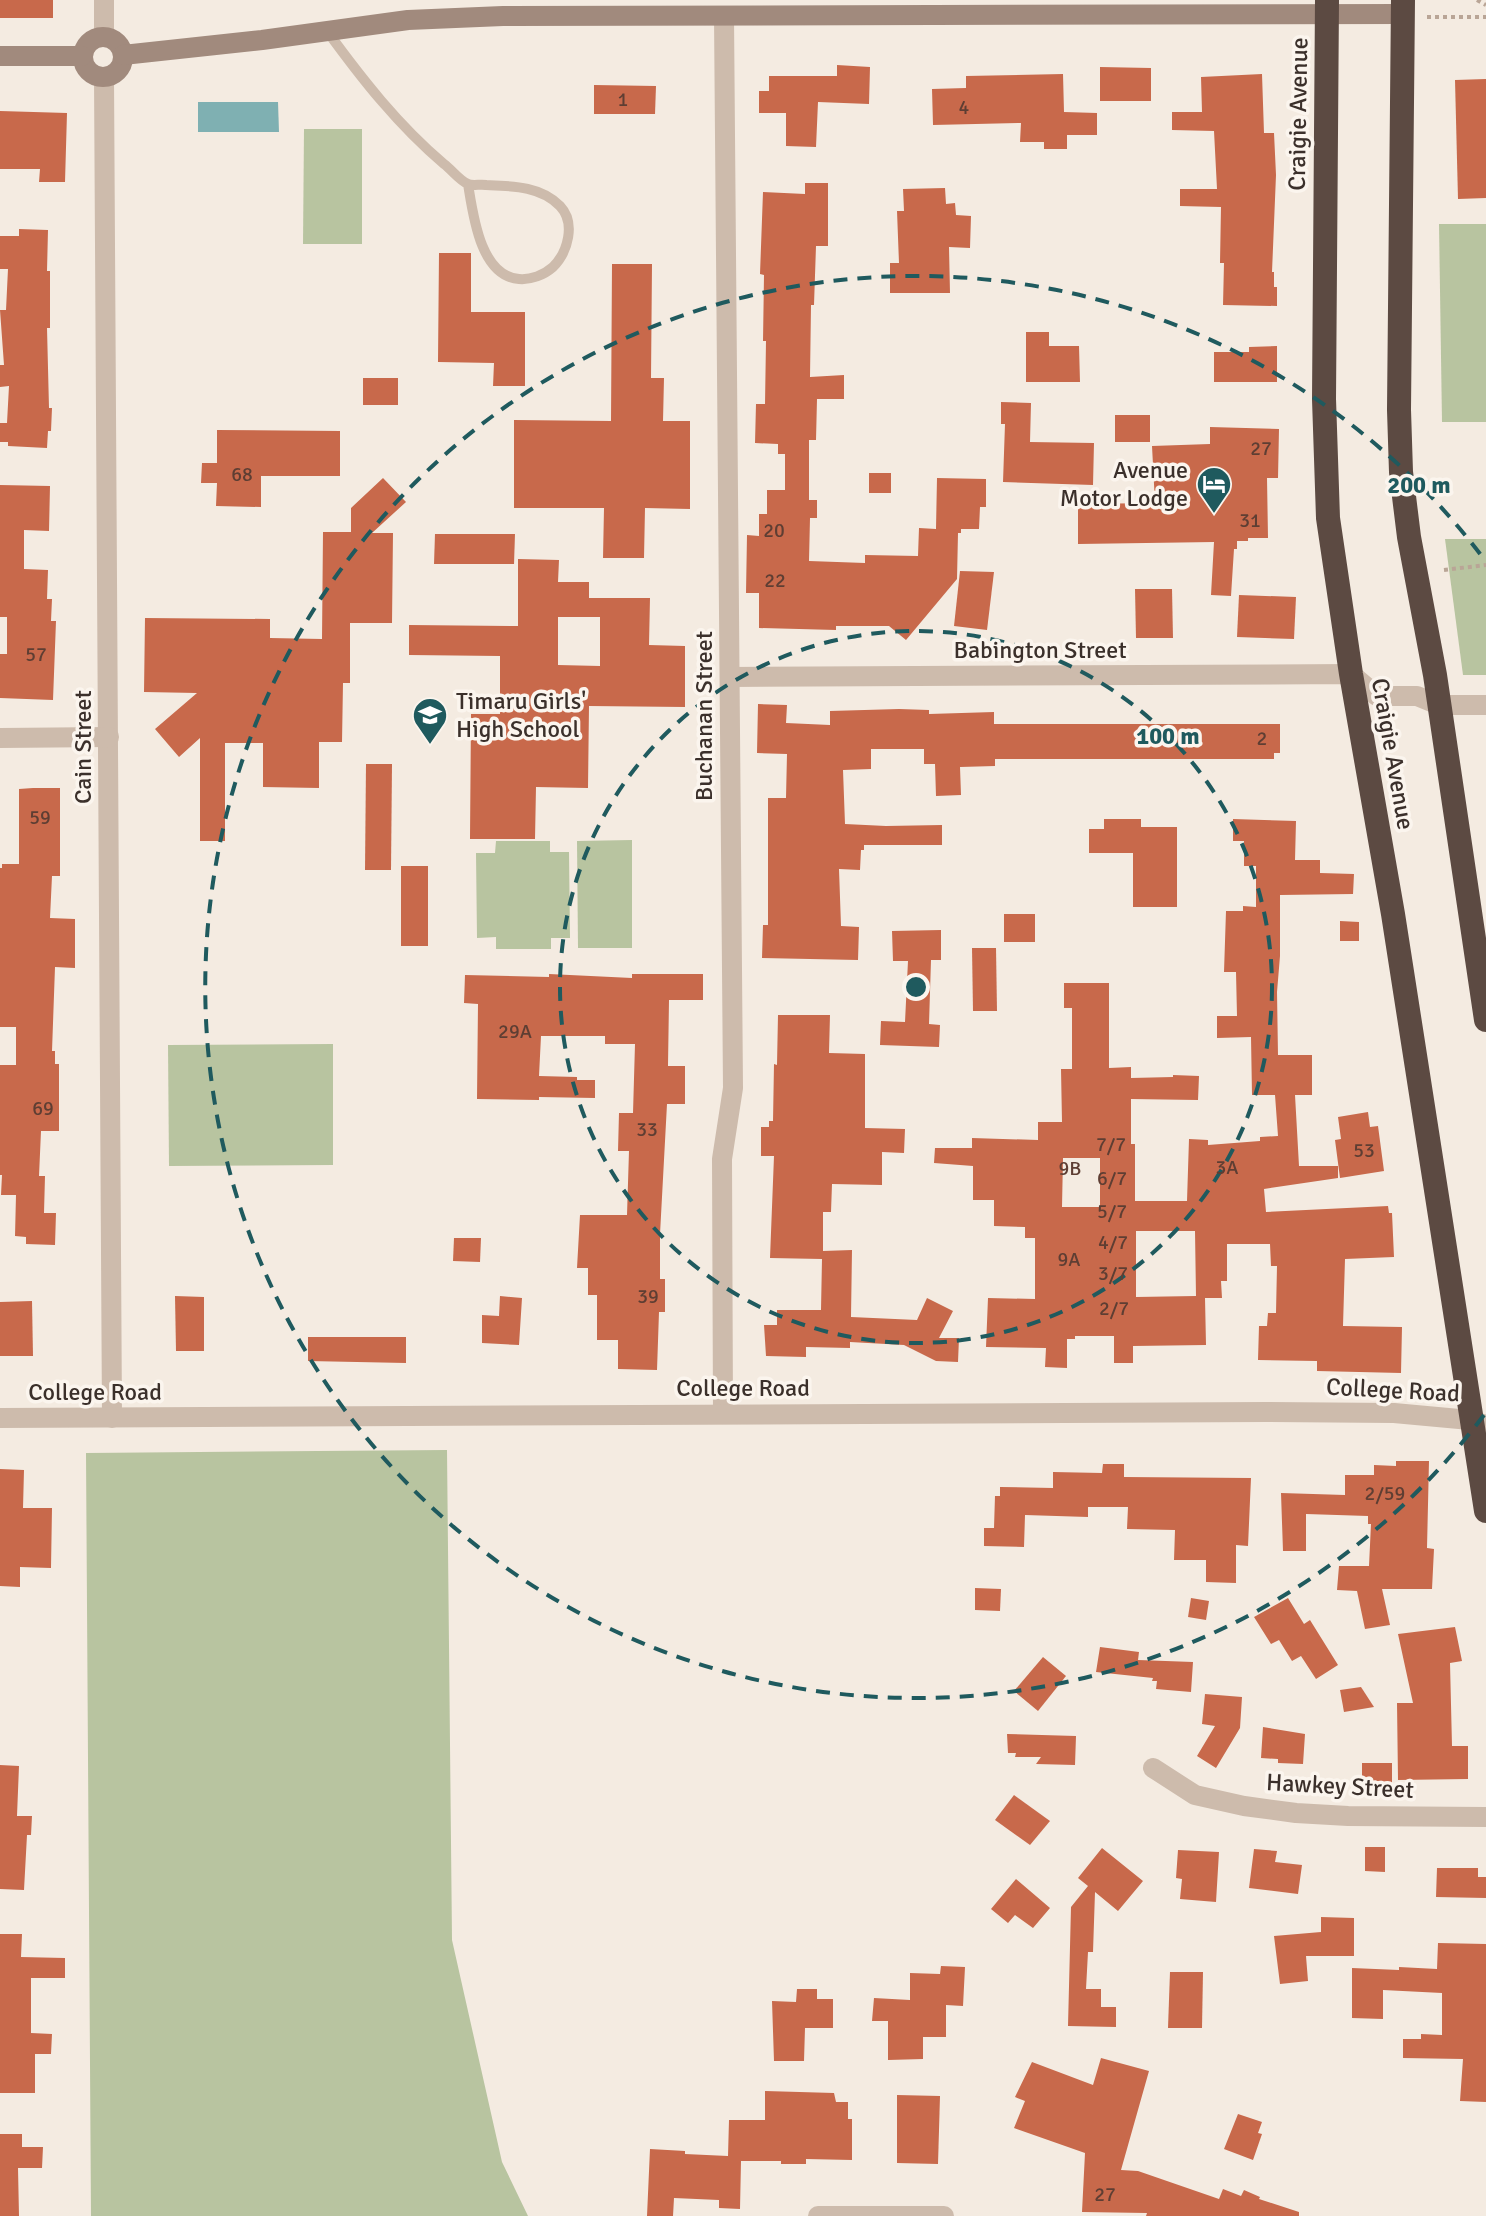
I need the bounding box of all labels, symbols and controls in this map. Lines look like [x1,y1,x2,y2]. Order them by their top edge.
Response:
street label: Craigie Avenue [1282,37,1314,191]
house number: 1 [618,87,628,112]
house number: 4 [959,95,970,120]
house number: 27 [1250,436,1272,461]
place label: Avenue Motor Lodge [1060,455,1188,513]
house number: 68 [231,462,253,487]
hotel icon: Avenue Motor Lodge [1195,465,1233,515]
text: 200 m [1387,470,1451,500]
house number: 31 [1239,508,1261,533]
house number: 20 [763,518,785,543]
house number: 22 [764,568,786,593]
street label: Buchanan Street [689,631,719,801]
street label: Babington Street [953,635,1127,665]
house number: 57 [25,642,47,667]
street label: Craigie Avenue [1365,676,1421,832]
place label: Timaru Girls' High School [456,686,586,744]
street label: Cain Street [68,690,98,804]
school or university icon: Timaru Girls' High School [411,696,449,746]
text: 100 m [1136,721,1200,751]
house number: 2 [1257,726,1267,751]
house number: 59 [29,805,51,830]
centre of rings [902,973,930,1001]
house number: 29A [498,1019,532,1044]
house number: 69 [32,1096,54,1121]
house number: 33 [636,1117,658,1142]
house number: 7/7 [1096,1132,1126,1157]
house number: 53 [1353,1138,1375,1163]
house number: 3A [1215,1155,1239,1180]
house number: 9B [1059,1156,1081,1181]
house number: 6/7 [1097,1166,1127,1191]
house number: 5/7 [1097,1199,1127,1224]
house number: 4/7 [1098,1230,1128,1255]
house number: 9A [1057,1247,1081,1272]
house number: 3/7 [1098,1261,1128,1286]
house number: 39 [637,1284,659,1309]
house number: 2/7 [1099,1296,1129,1321]
street label: College Road [1325,1372,1461,1408]
street label: College Road [676,1373,810,1403]
street label: College Road [28,1377,162,1407]
house number: 2/59 [1365,1481,1405,1506]
street label: Hawkey Street [1265,1767,1415,1805]
house number: 27 [1094,2182,1116,2207]

